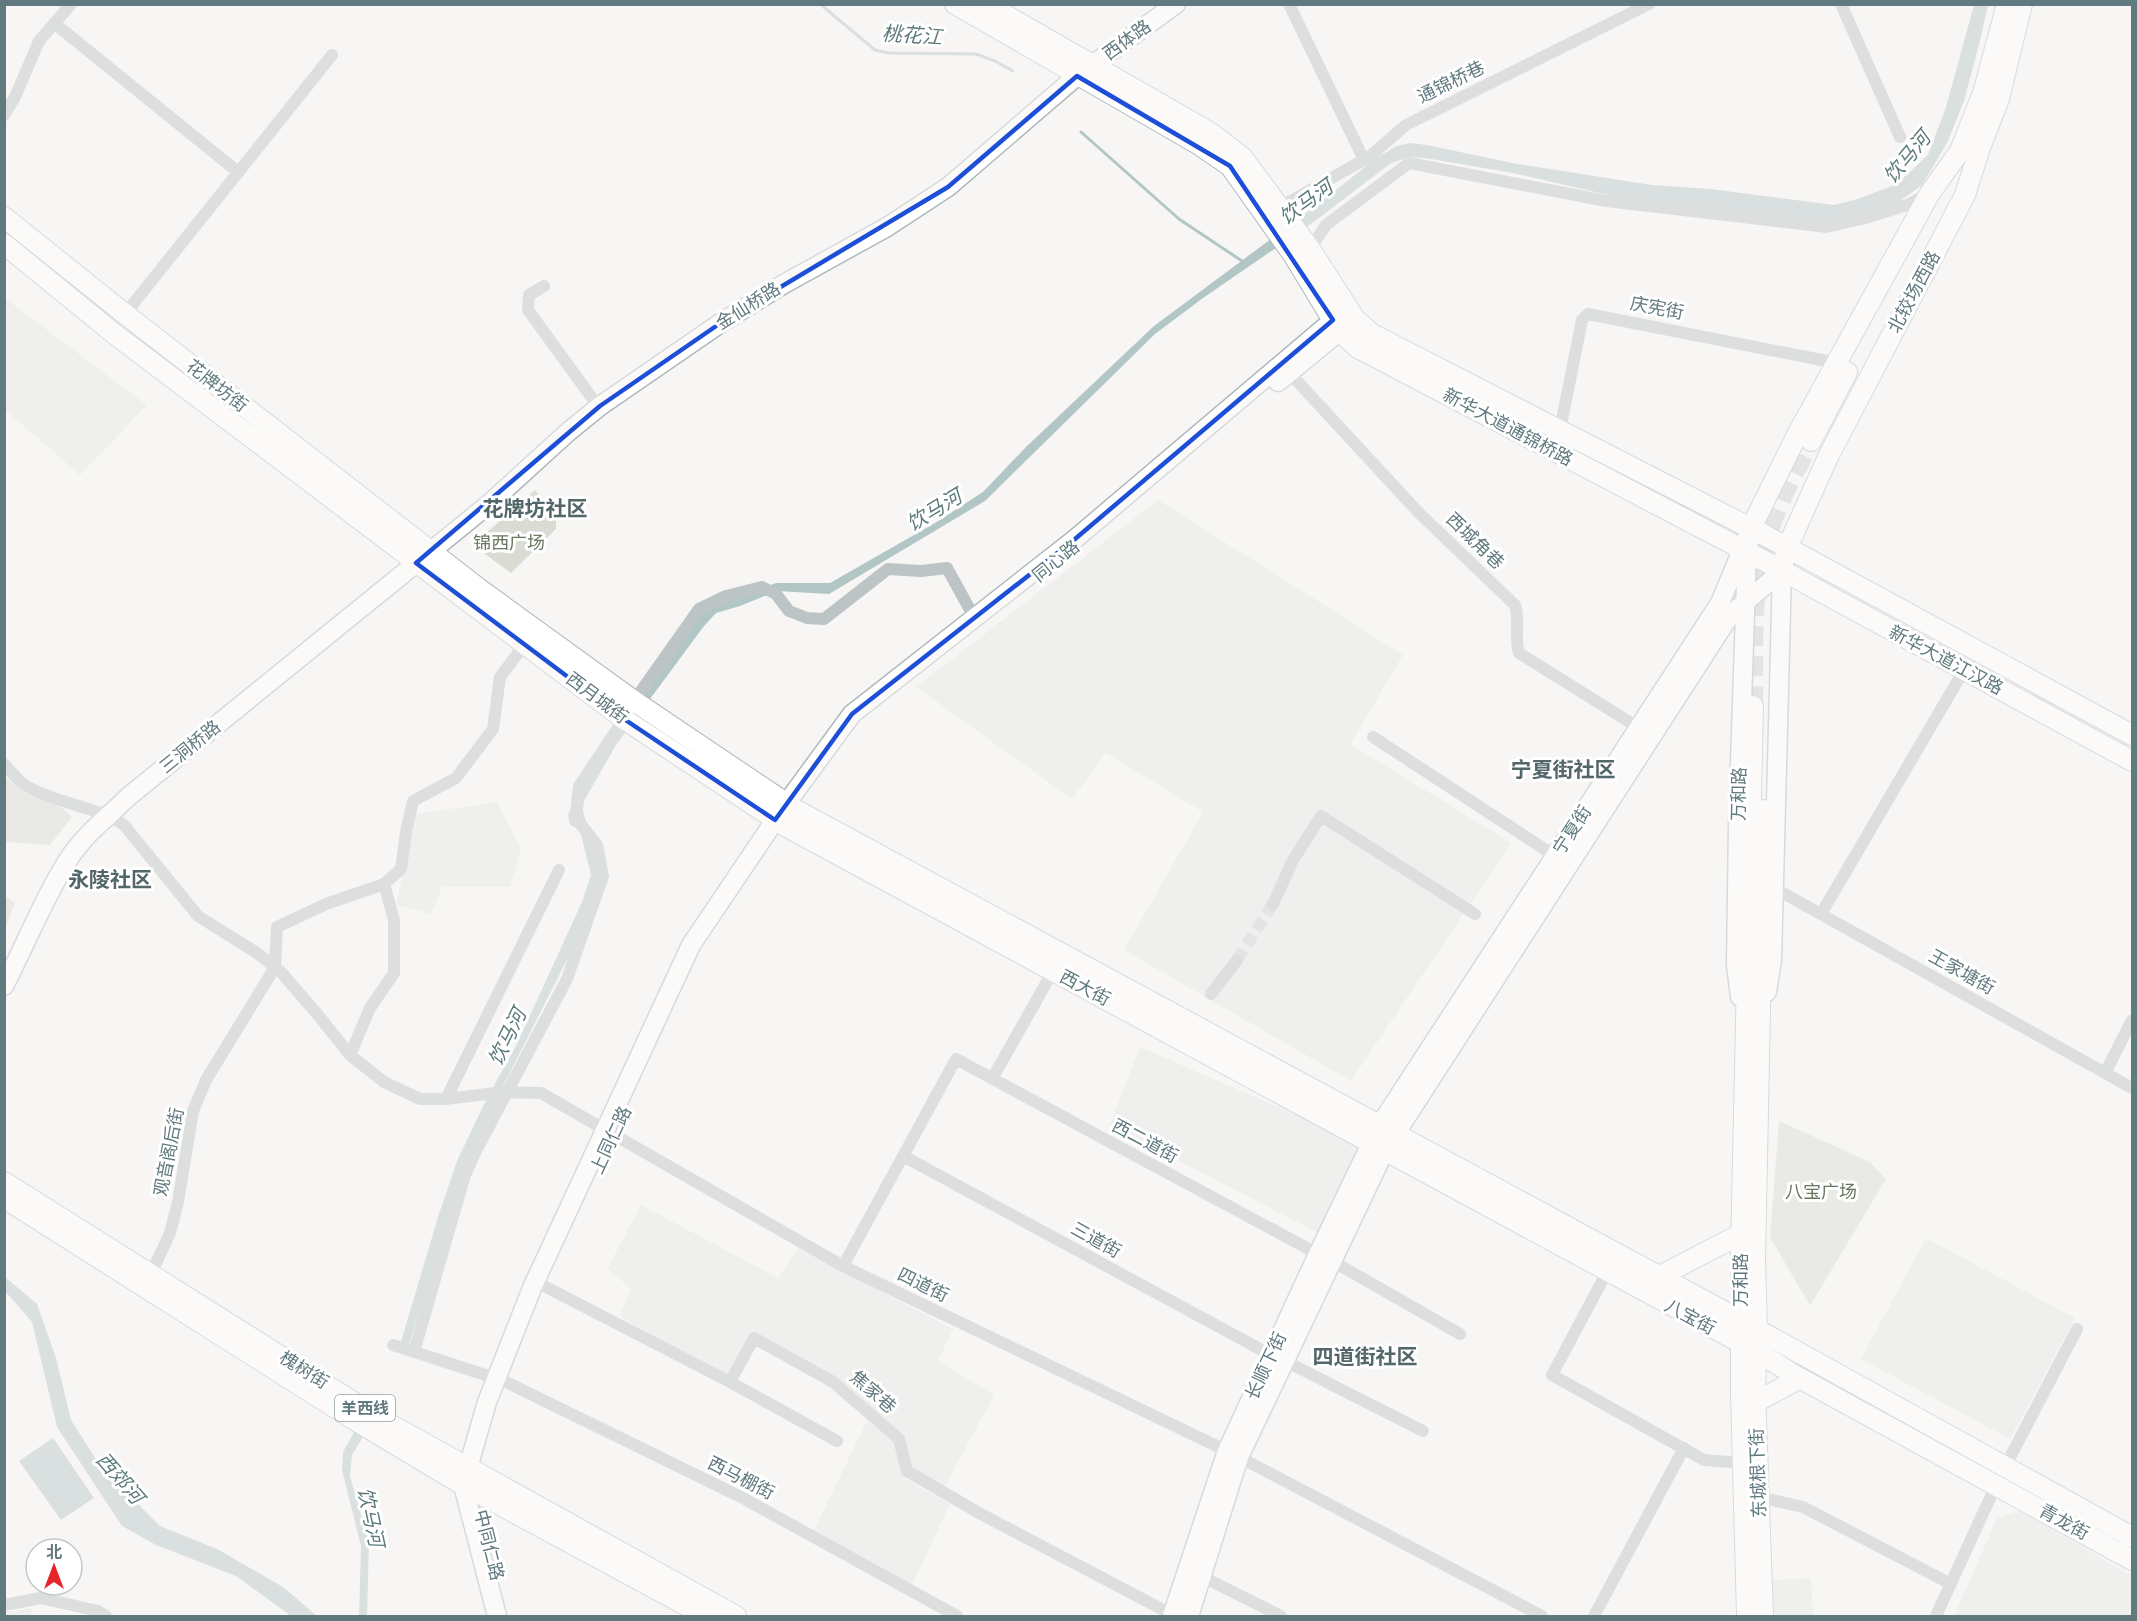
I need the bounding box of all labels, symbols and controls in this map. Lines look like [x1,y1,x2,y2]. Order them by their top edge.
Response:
street label: 西体路 [1099,15,1155,64]
water label: 桃花江 [881,21,945,49]
street label: 通锦桥巷 [1414,56,1488,107]
water label: 饮马河 [1879,123,1938,188]
water label: 饮马河 [1275,172,1341,229]
street label: 北较场西路 [1883,247,1944,336]
street label: 金仙桥路 [712,278,784,334]
street label: 庆宪街 [1629,292,1686,323]
street label: 花牌坊街 [182,355,252,416]
street label: 新华大道通锦桥路 [1440,383,1577,470]
water label: 饮马河 [902,482,969,536]
district label: 花牌坊社区 [483,496,588,521]
street label: 西城角巷 [1442,508,1509,573]
park label: 锦西广场 [473,532,545,553]
street label: 同心路 [1028,535,1083,586]
street label: 新华大道江汉路 [1886,621,2007,698]
street label: 西月城街 [562,668,632,728]
street label: 三洞桥路 [155,716,224,777]
district label: 宁夏街社区 [1511,757,1616,782]
street label: 万和路 [1728,767,1749,821]
street label: 宁夏街 [1548,801,1595,858]
district label: 永陵社区 [68,867,152,892]
street label: 王家塘街 [1926,945,1999,998]
street label: 西大街 [1056,966,1114,1010]
water label: 饮马河 [483,1001,533,1069]
street label: 上同仁路 [586,1103,635,1177]
street label: 观音阁后街 [150,1106,187,1198]
street label: 西二道街 [1109,1114,1182,1167]
park label: 八宝广场 [1785,1181,1857,1202]
street label: 三道街 [1068,1217,1125,1262]
street label: 万和路 [1730,1253,1751,1307]
street label: 四道街 [894,1263,952,1306]
street label: 八宝街 [1661,1295,1719,1339]
street label: 长顺下街 [1241,1329,1290,1403]
district label: 四道街社区 [1313,1344,1418,1369]
street label: 槐树街 [276,1346,333,1393]
street label: 焦家巷 [846,1366,901,1417]
road number: 羊西线 [335,1395,395,1421]
street label: 东城根下街 [1745,1428,1770,1518]
water label: 西郊河 [91,1447,151,1512]
street label: 西马棚街 [704,1452,778,1503]
water label: 饮马河 [353,1485,390,1553]
street label: 青龙街 [2036,1499,2093,1544]
street label: 中同仁路 [471,1507,508,1582]
north arrow [24,1537,84,1597]
text: 北 [46,1543,62,1562]

